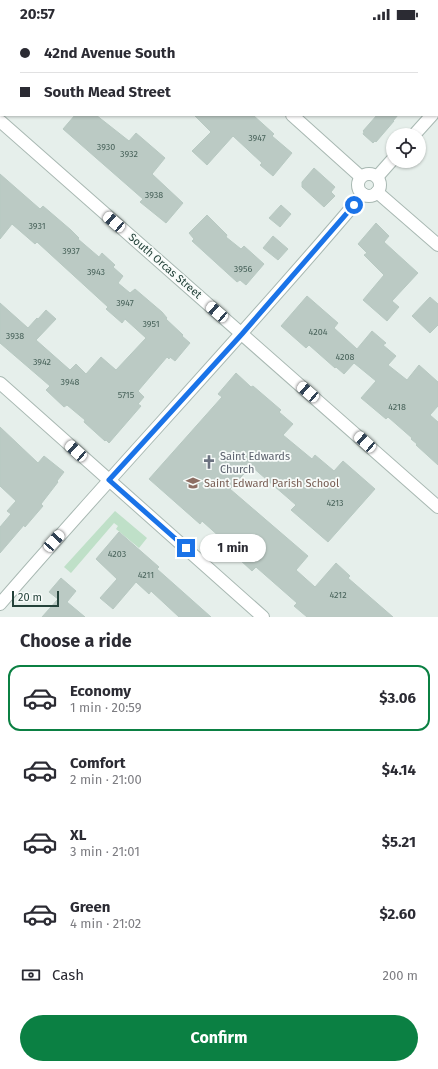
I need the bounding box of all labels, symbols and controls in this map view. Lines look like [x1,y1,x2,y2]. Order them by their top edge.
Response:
text: 20:57 [20,5,55,23]
text: 42nd Avenue South [44,44,175,62]
text: South Mead Street [44,83,171,101]
map controls [386,128,426,168]
button: locate [386,128,426,168]
house number: 3947 [248,133,266,143]
house number: 3930 [97,142,115,152]
house number: 3932 [120,149,138,159]
house number: 3938 [145,190,163,200]
route start [345,196,363,214]
car [101,210,127,234]
house number: 3931 [28,221,46,231]
street label: South Orcas Street [126,231,204,301]
house number: 3937 [62,246,80,256]
house number: 3956 [234,264,252,274]
house number: 3943 [87,267,105,277]
house number: 3947 [116,298,134,308]
car [204,300,230,324]
house number: 3951 [142,319,160,329]
house number: 4204 [309,327,328,337]
house number: 3938 [6,331,24,341]
house number: 4208 [335,352,355,362]
house number: 3942 [33,357,51,367]
house number: 3948 [61,377,79,387]
car [295,380,321,404]
house number: 5715 [118,390,135,400]
house number: 4218 [388,402,406,412]
car [352,430,378,454]
car [63,439,89,463]
place label: Saint Edwards Church [220,450,290,476]
church icon: Saint Edwards Church [201,454,217,470]
school or university icon: Saint Edward Parish School [185,475,201,491]
place label: Saint Edward Parish School [204,477,339,490]
house number: 4213 [326,498,344,508]
car [42,528,66,554]
callout: 1 min [200,534,266,562]
route end [177,539,195,557]
text: 1 min [217,540,249,555]
house number: 4203 [108,549,126,559]
house number: 4211 [138,570,154,580]
scale bar [12,589,59,608]
house number: 4212 [329,590,347,600]
text: 20 m [18,591,42,604]
text: Choose a ride [20,630,132,652]
icon: car [22,680,58,716]
text: Economy [70,682,131,700]
text: $3.06 [379,689,416,707]
text: 1 min · 20:59 [70,700,142,715]
icon: car [22,752,58,788]
text: Comfort [70,754,126,772]
text: $4.14 [382,761,416,779]
text: 2 min · 21:00 [70,772,142,787]
icon: car [22,824,58,860]
text: XL [70,826,86,844]
text: $5.21 [382,833,416,851]
text: 3 min · 21:01 [70,844,140,859]
icon: car [22,896,58,932]
text: Green [70,898,110,916]
text: $2.60 [379,905,416,923]
text: 4 min · 21:02 [70,916,141,931]
icon: cash [20,964,42,986]
text: Cash [52,966,84,984]
text: 200 m [382,968,418,983]
button: Confirm [20,1015,418,1061]

